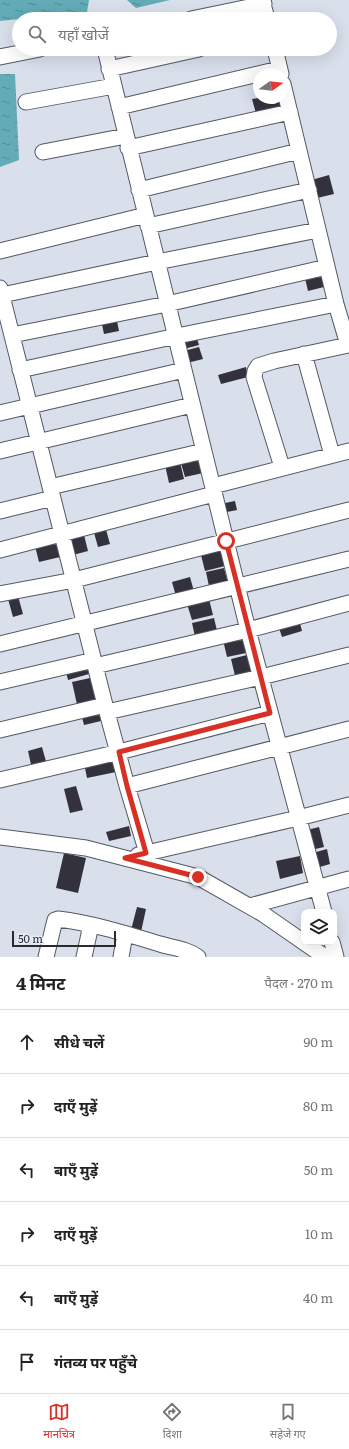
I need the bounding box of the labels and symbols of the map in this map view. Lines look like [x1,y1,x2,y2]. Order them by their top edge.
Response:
north arrow [253,68,289,104]
route start [217,532,235,550]
route end [189,868,207,886]
scale bar [12,929,116,948]

